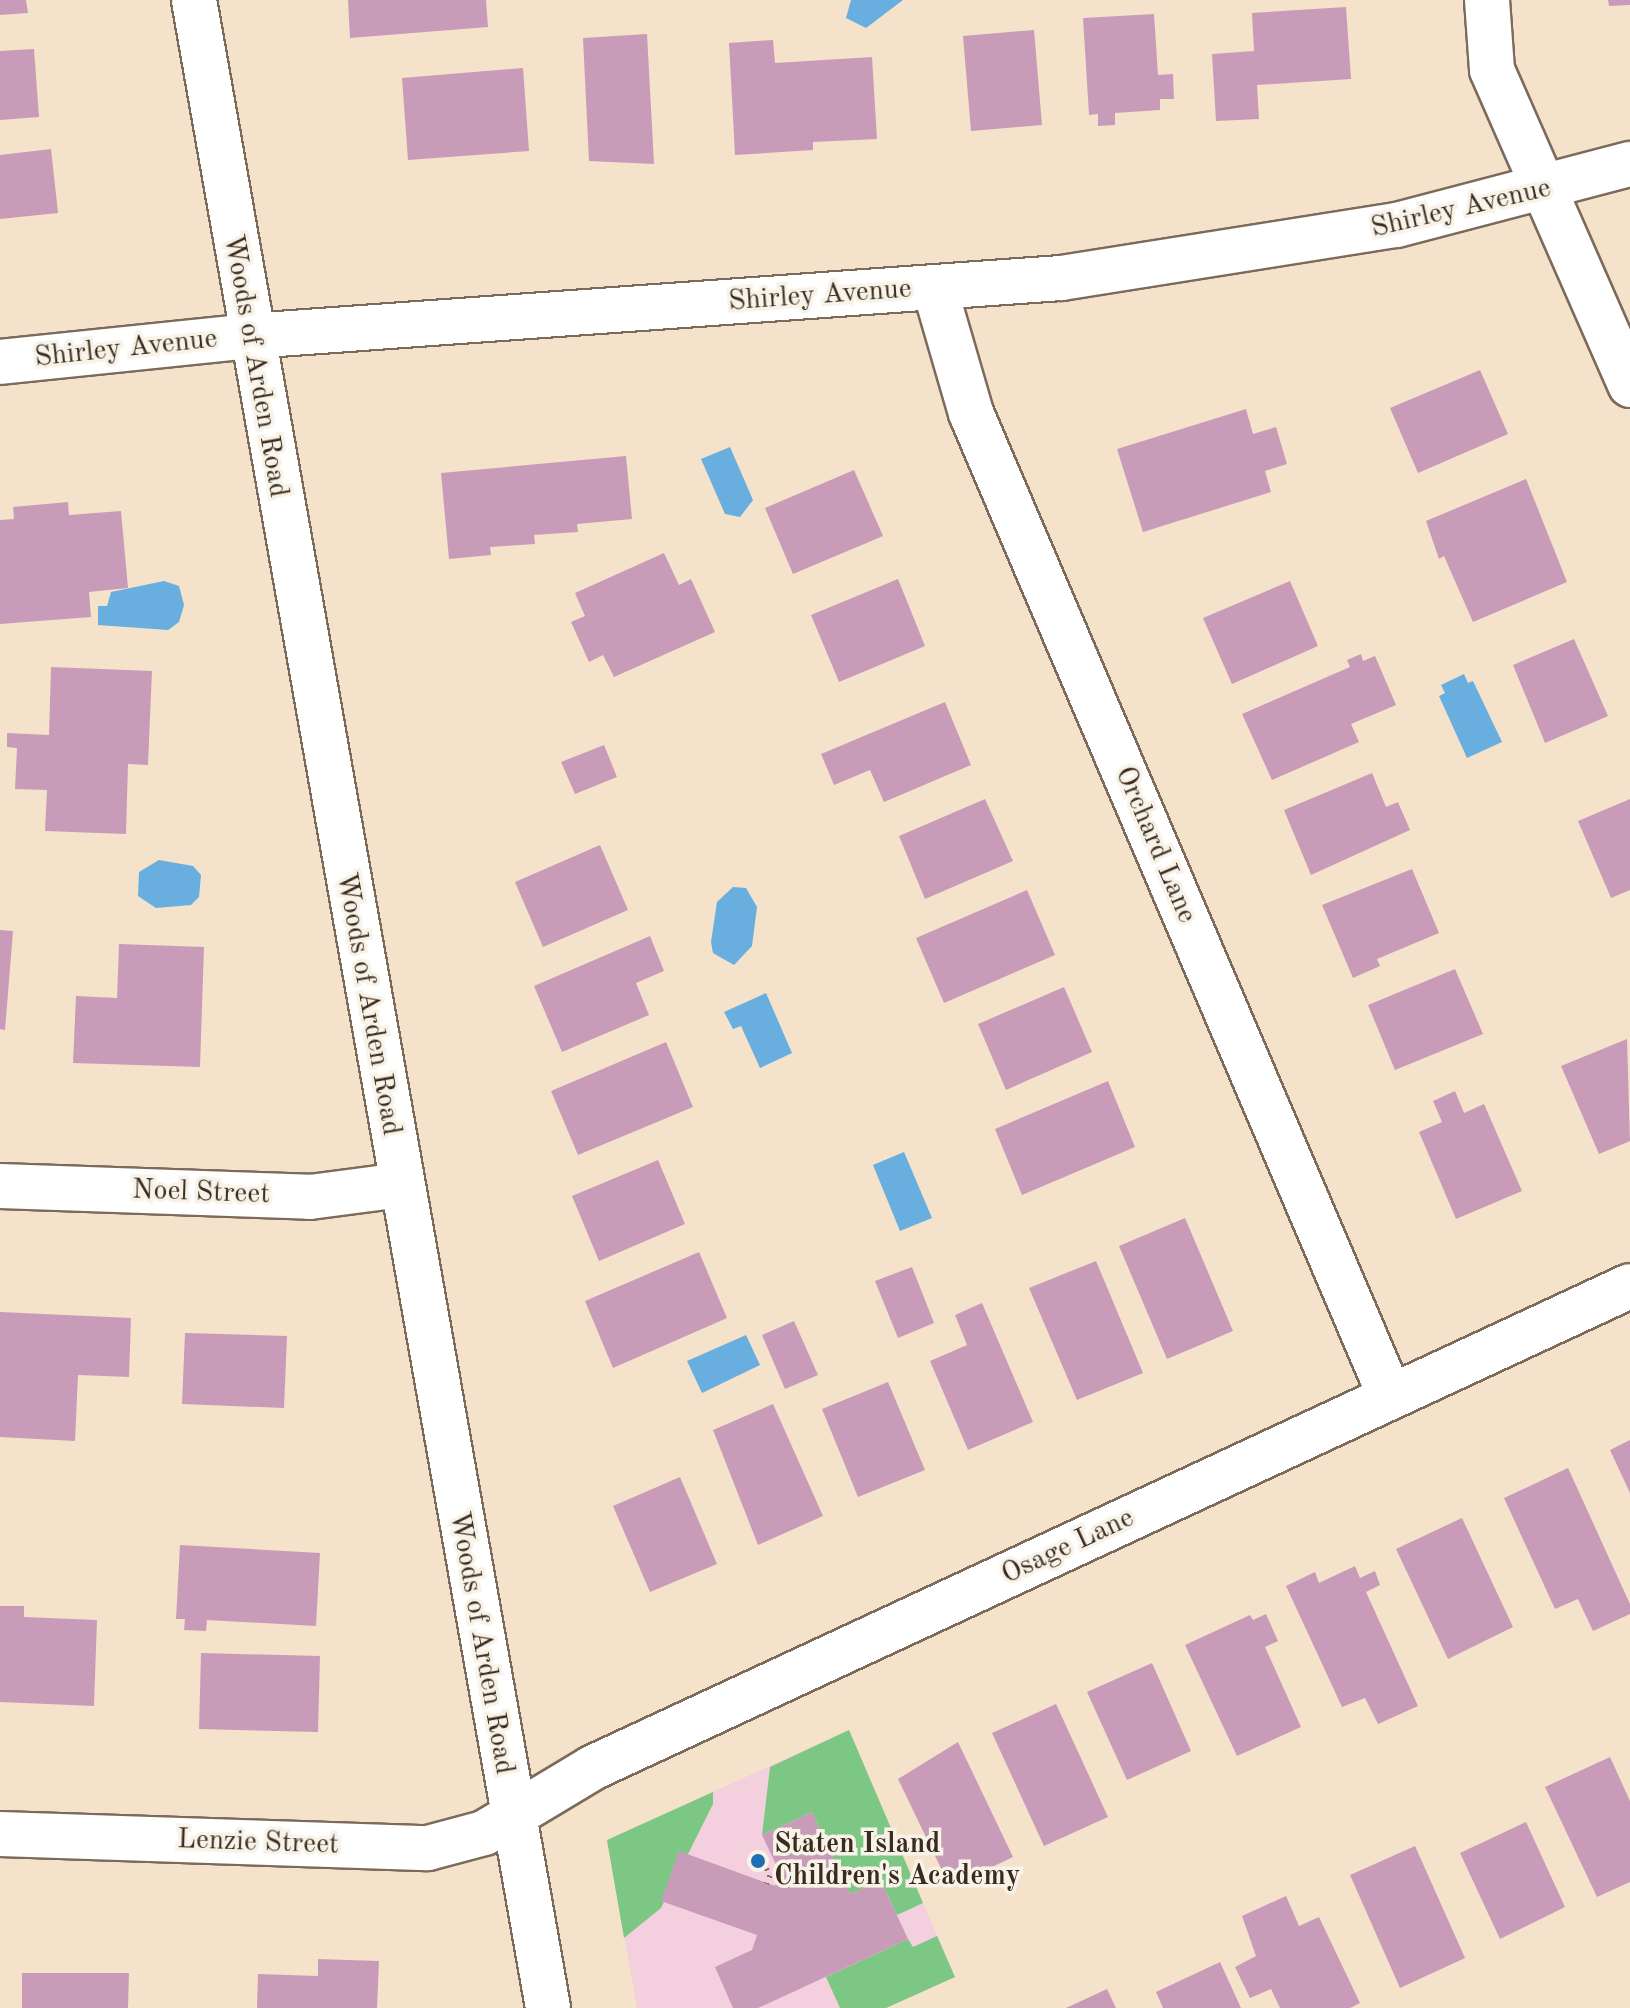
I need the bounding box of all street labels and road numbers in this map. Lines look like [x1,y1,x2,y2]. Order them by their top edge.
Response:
street label: Shirley Avenue [1368,172,1554,246]
street label: Woods of Arden Road [215,232,295,500]
street label: Shirley Avenue [727,273,913,319]
street label: Shirley Avenue [33,323,219,375]
street label: Orchard Lane [1107,762,1203,928]
street label: Woods of Arden Road [328,870,408,1138]
street label: Noel Street [131,1174,271,1212]
street label: Osage Lane [997,1502,1139,1592]
street label: Woods of Arden Road [441,1509,521,1777]
street label: Lenzie Street [177,1823,339,1863]

